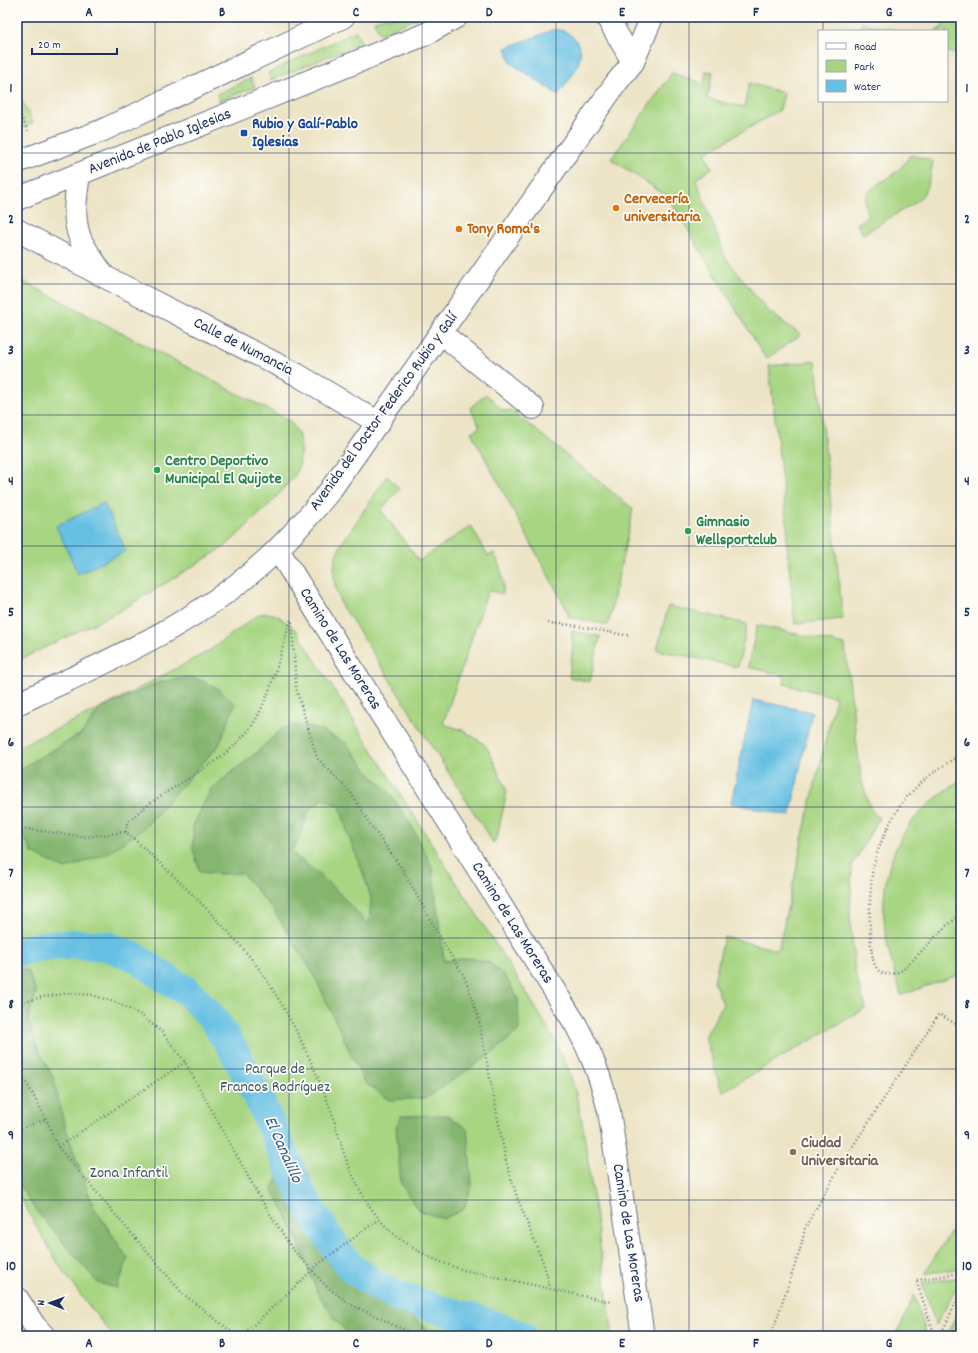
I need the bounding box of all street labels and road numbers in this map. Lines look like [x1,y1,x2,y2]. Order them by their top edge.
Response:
street label: Avenida de Pablo Iglesias [85,103,235,181]
street label: Avenida del Doctor Federico Rubio y Galí [304,307,465,516]
street label: Calle de Numancia [189,312,297,382]
street label: Camino de Las Moreras [293,584,387,715]
street label: Camino de Las Moreras [465,858,559,989]
street label: Camino de Las Moreras [606,1162,650,1304]

